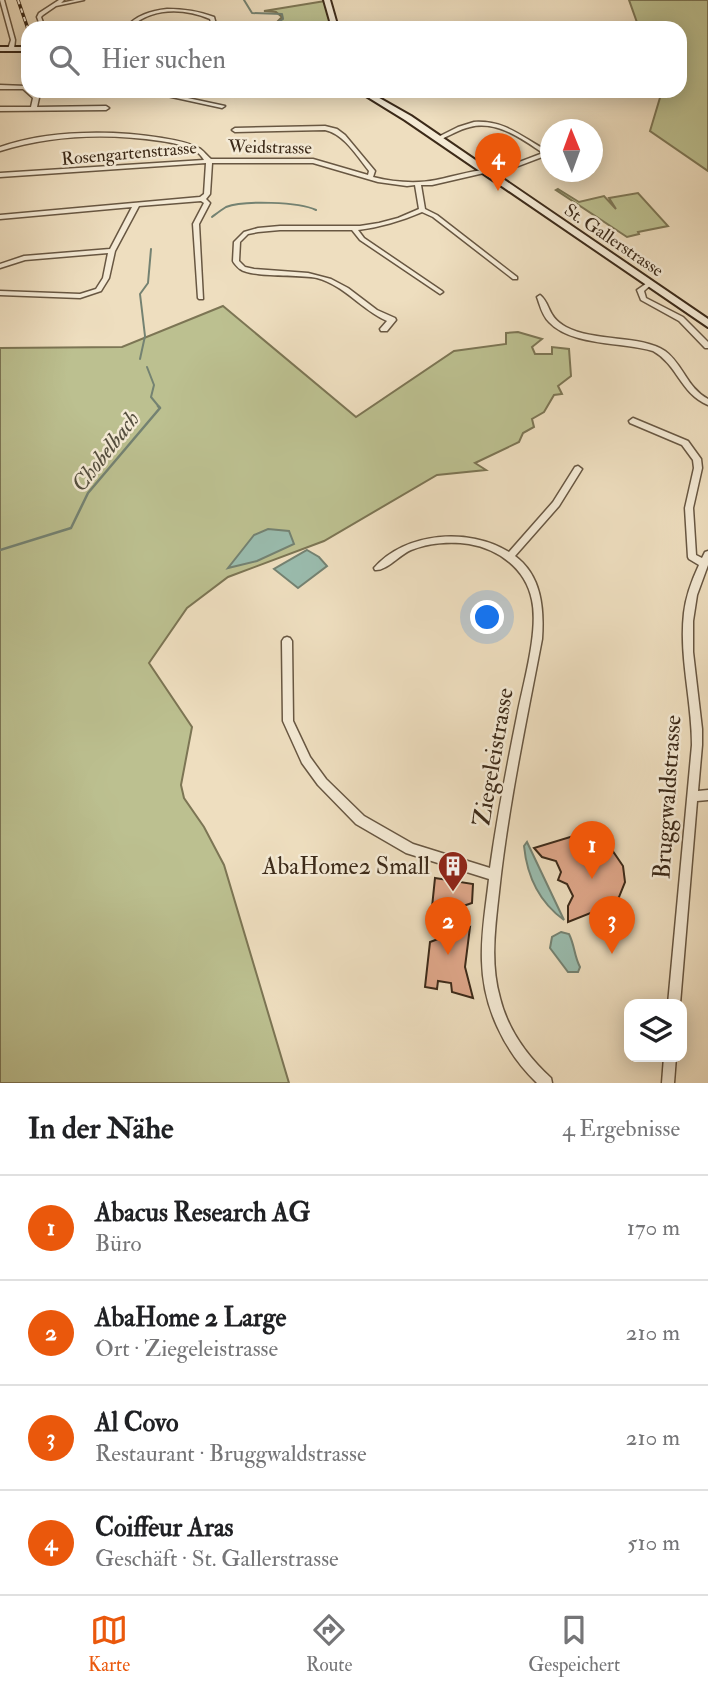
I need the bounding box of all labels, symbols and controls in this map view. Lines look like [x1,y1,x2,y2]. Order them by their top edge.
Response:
search box [21,21,687,98]
icon: search [45,41,83,79]
text: Hier suchen [101,44,226,76]
north arrow [540,119,603,182]
pin: 4 [475,133,521,191]
street label: Weidstrasse [227,135,313,160]
street label: Rosengartenstrasse [60,136,198,171]
street label: St. Gallerstrasse [560,199,668,282]
water label: Chobelbach [65,405,146,497]
your location [470,600,504,634]
street label: Ziegeleistrasse [466,685,521,829]
street label: Bruggwaldstrasse [646,714,689,880]
pin: 1 [569,821,615,879]
building icon: AbaHome2 Small [436,849,470,893]
place label: AbaHome2 Small [261,851,430,882]
pin: 3 [589,896,635,954]
pin: 2 [425,897,471,955]
map controls [624,999,687,1062]
button: layers [624,999,687,1062]
text: In der Nähe [28,1110,173,1147]
text: 4 Ergebnisse [562,1114,680,1143]
text: Abacus Research AG [95,1197,310,1229]
text: 1 [47,1213,55,1242]
text: 170 m [627,1213,680,1242]
text: Büro [95,1229,142,1258]
text: AbaHome 2 Large [95,1302,286,1334]
text: 2 [45,1318,57,1347]
text: 210 m [626,1318,680,1347]
text: Ort · Ziegeleistrasse [95,1334,278,1363]
text: Al Covo [95,1407,179,1439]
text: 3 [47,1423,55,1452]
text: 210 m [626,1423,680,1452]
text: Restaurant · Bruggwaldstrasse [95,1439,367,1468]
text: Coiffeur Aras [95,1512,234,1544]
text: 4 [45,1528,57,1557]
text: 510 m [627,1528,680,1557]
text: Geschäft · St. Gallerstrasse [95,1544,339,1573]
tab: Karte [88,1611,130,1677]
tab: Route [306,1611,352,1677]
tab: Gespeichert [528,1611,620,1677]

